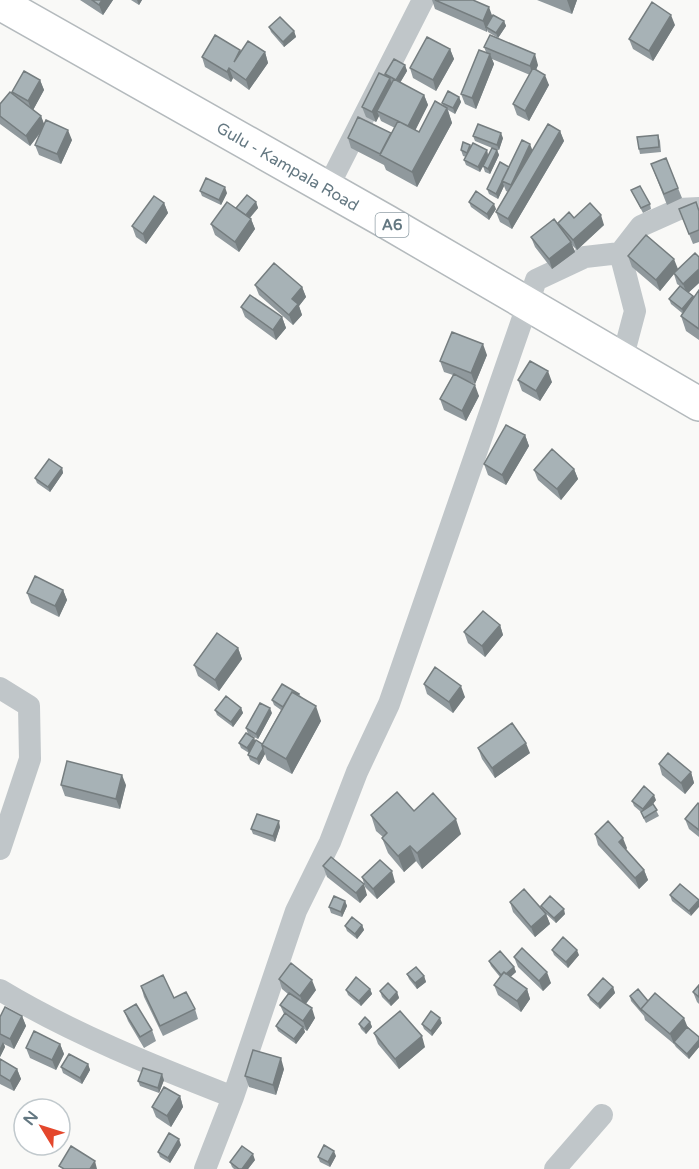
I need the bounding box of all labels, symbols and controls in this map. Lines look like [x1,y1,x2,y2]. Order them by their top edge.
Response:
street label: Gulu - Kampala Road [213,118,362,216]
road number: A6 [376,213,408,237]
north arrow [12,1097,72,1157]
text: N [19,1107,43,1130]

